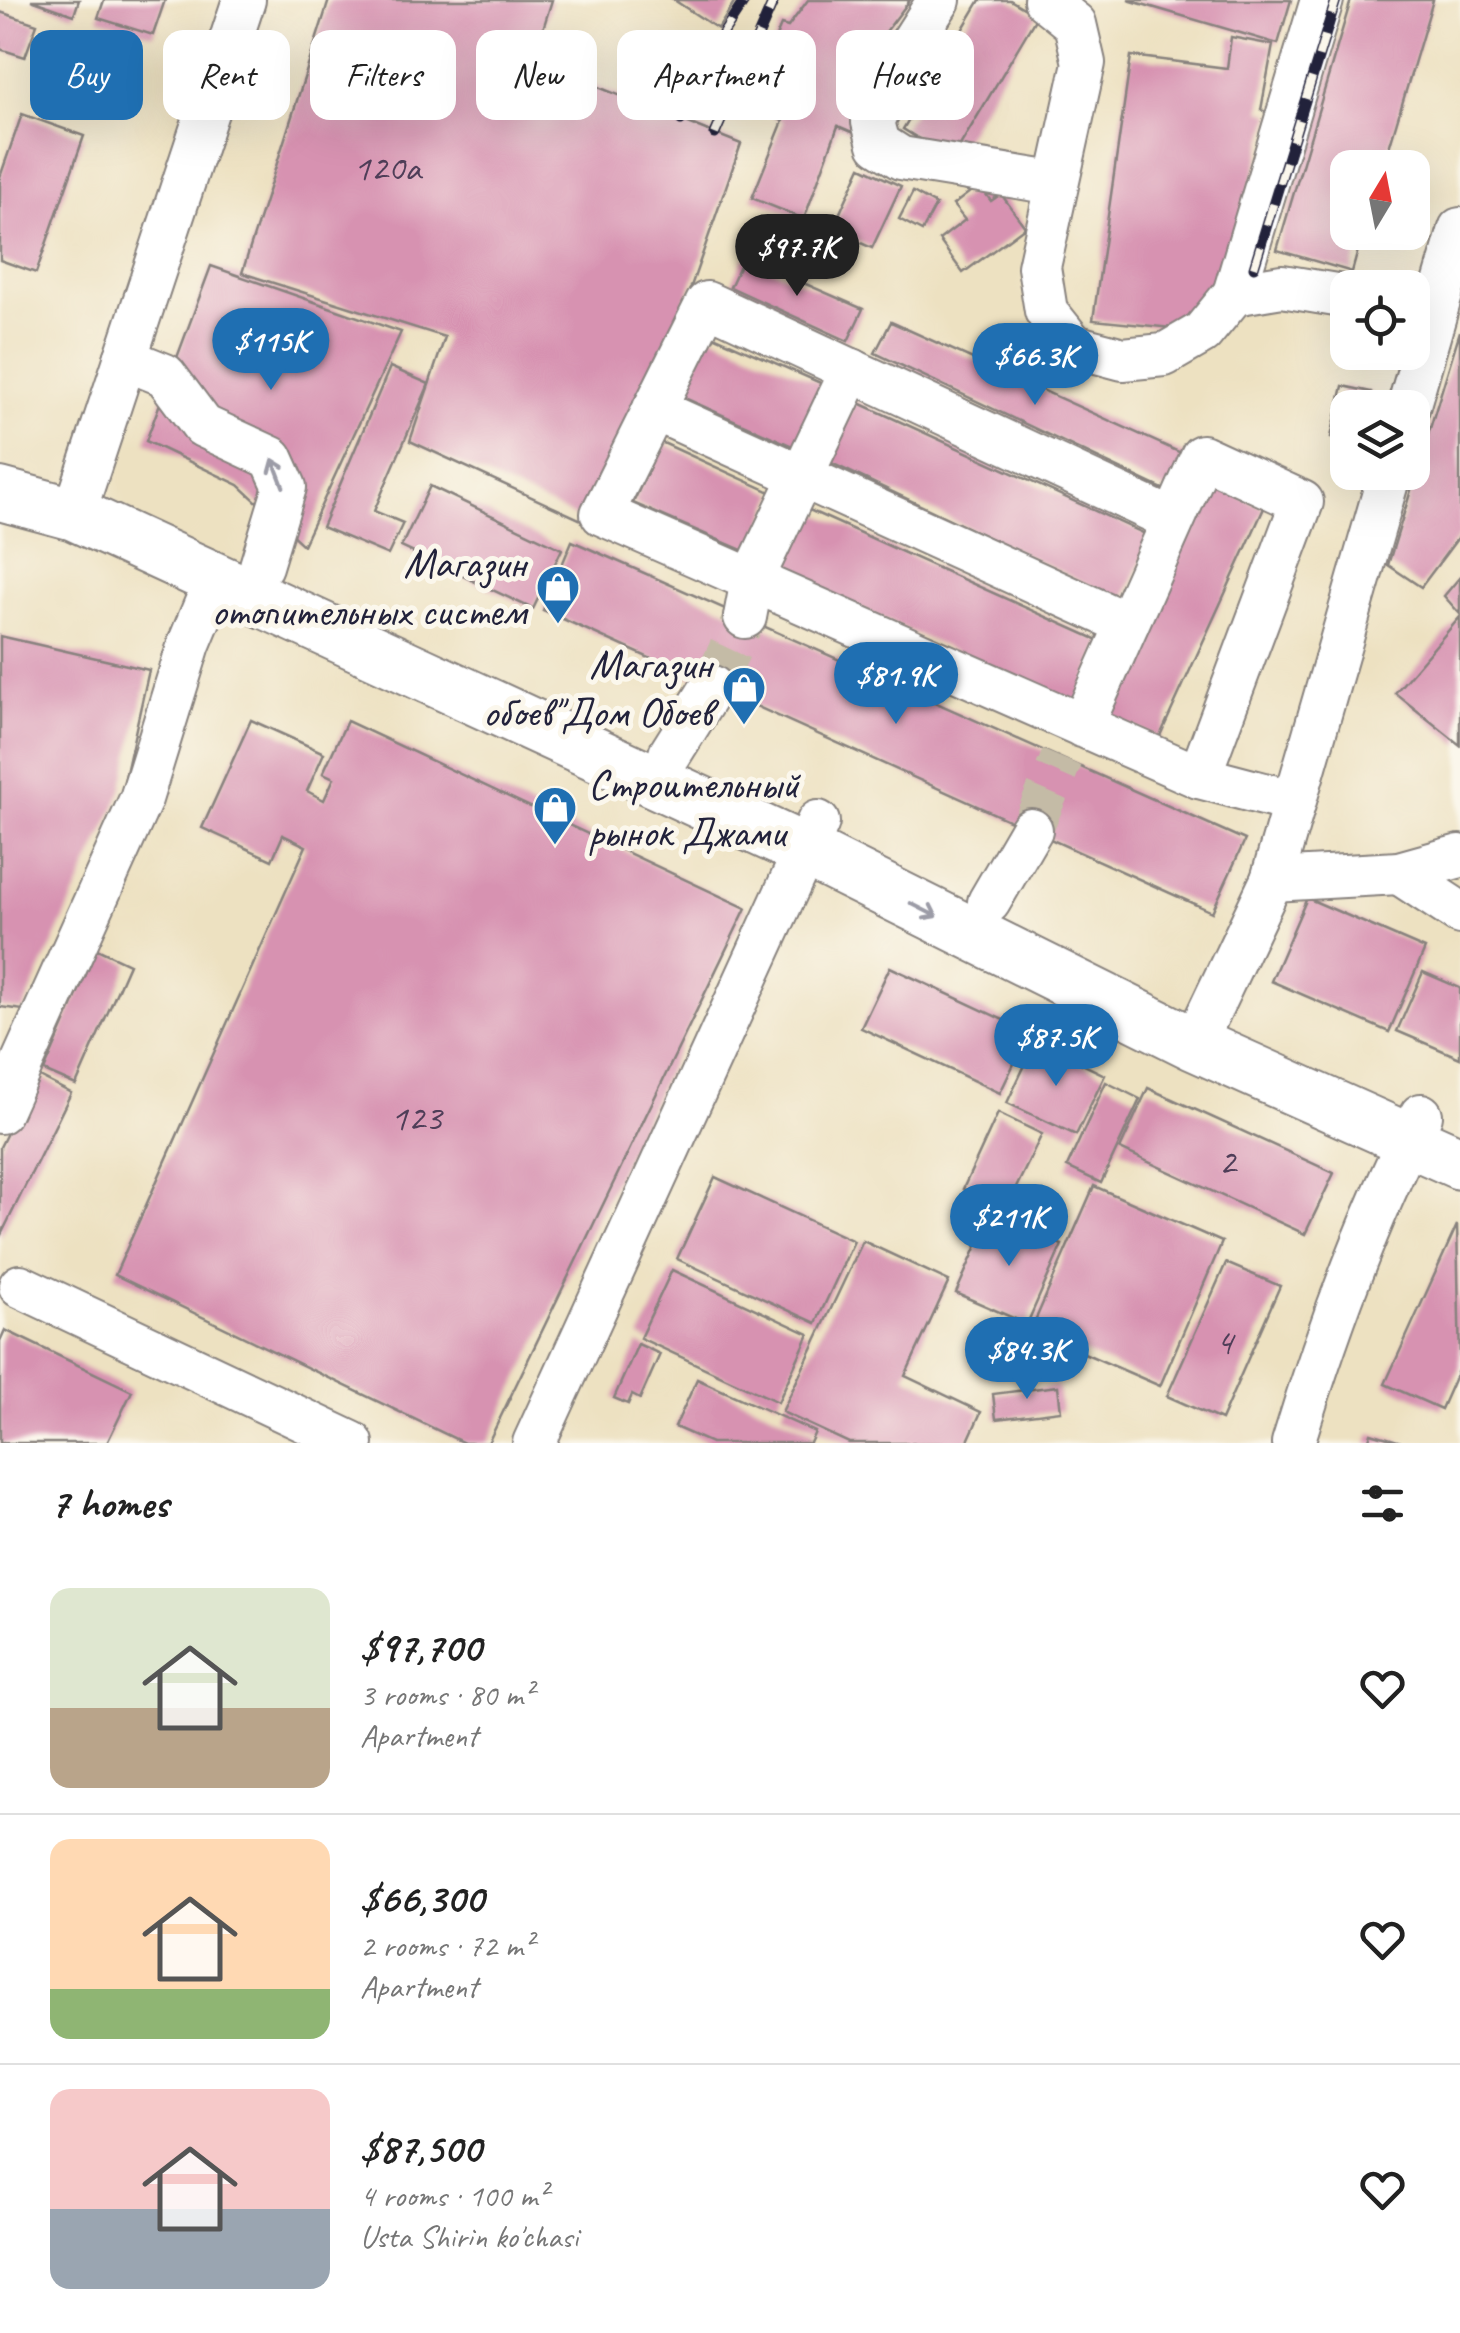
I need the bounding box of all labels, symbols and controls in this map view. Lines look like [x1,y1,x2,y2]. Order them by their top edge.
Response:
chip: Buy [30,30,143,120]
chip: Rent [163,30,290,120]
chip: Filters [310,30,456,120]
chip: New [476,30,597,120]
chip: Apartment [617,30,816,120]
chip: House [836,30,974,120]
house number: 120a [353,144,423,191]
north arrow [1330,150,1430,250]
map controls [1330,150,1430,490]
pin: $97.7K [716,214,878,299]
text: $97.7K [757,226,837,267]
button: locate [1330,270,1430,370]
pin: $115K [201,308,341,393]
text: $115K [234,320,308,361]
pin: $66.3K [954,323,1116,408]
text: $66.3K [994,335,1076,376]
button: layers [1330,390,1430,490]
one-way arrow [268,458,286,489]
place label: Магазин отопительных систем [211,537,530,638]
shop icon: Магазин отопительных систем [535,564,581,625]
place label: Магазин обоев"Дом Обоев [483,638,720,739]
pin: $81.9K [815,642,977,727]
text: $81.9K [856,654,936,695]
shop icon: Магазин обоев"Дом Обоев [721,665,767,726]
place label: Строительный рынок Джами [588,758,801,859]
shop icon: Строительный рынок Джами [532,785,578,846]
one-way arrow [908,901,938,920]
pin: $87.5K [975,1004,1137,1089]
text: $87.5K [1016,1016,1096,1057]
house number: 123 [390,1094,445,1141]
house number: 2 [1218,1138,1238,1185]
pin: $211K [939,1184,1079,1269]
text: $211K [972,1196,1046,1237]
pin: $84.3K [946,1317,1108,1402]
house number: 4 [1215,1318,1236,1365]
text: $84.3K [987,1329,1067,1370]
icon: filters [1355,1476,1410,1531]
text: 7 homes [50,1477,168,1530]
text: $97,700 [360,1621,481,1674]
icon: home [130,1628,250,1748]
icon: heart [1355,1661,1410,1716]
text: 3 rooms · 80 m² [360,1674,533,1715]
text: Apartment [360,1715,478,1756]
text: $66,300 [360,1872,483,1925]
icon: home [130,1879,250,1999]
icon: heart [1355,1912,1410,1967]
text: 2 rooms · 72 m² [360,1925,533,1966]
text: Apartment [360,1966,478,2007]
text: $87,500 [360,2122,481,2175]
icon: home [130,2129,250,2249]
icon: heart [1355,2162,1410,2217]
text: 4 rooms · 100 m² [360,2175,547,2216]
text: Usta Shirin ko'chasi [360,2216,578,2257]

